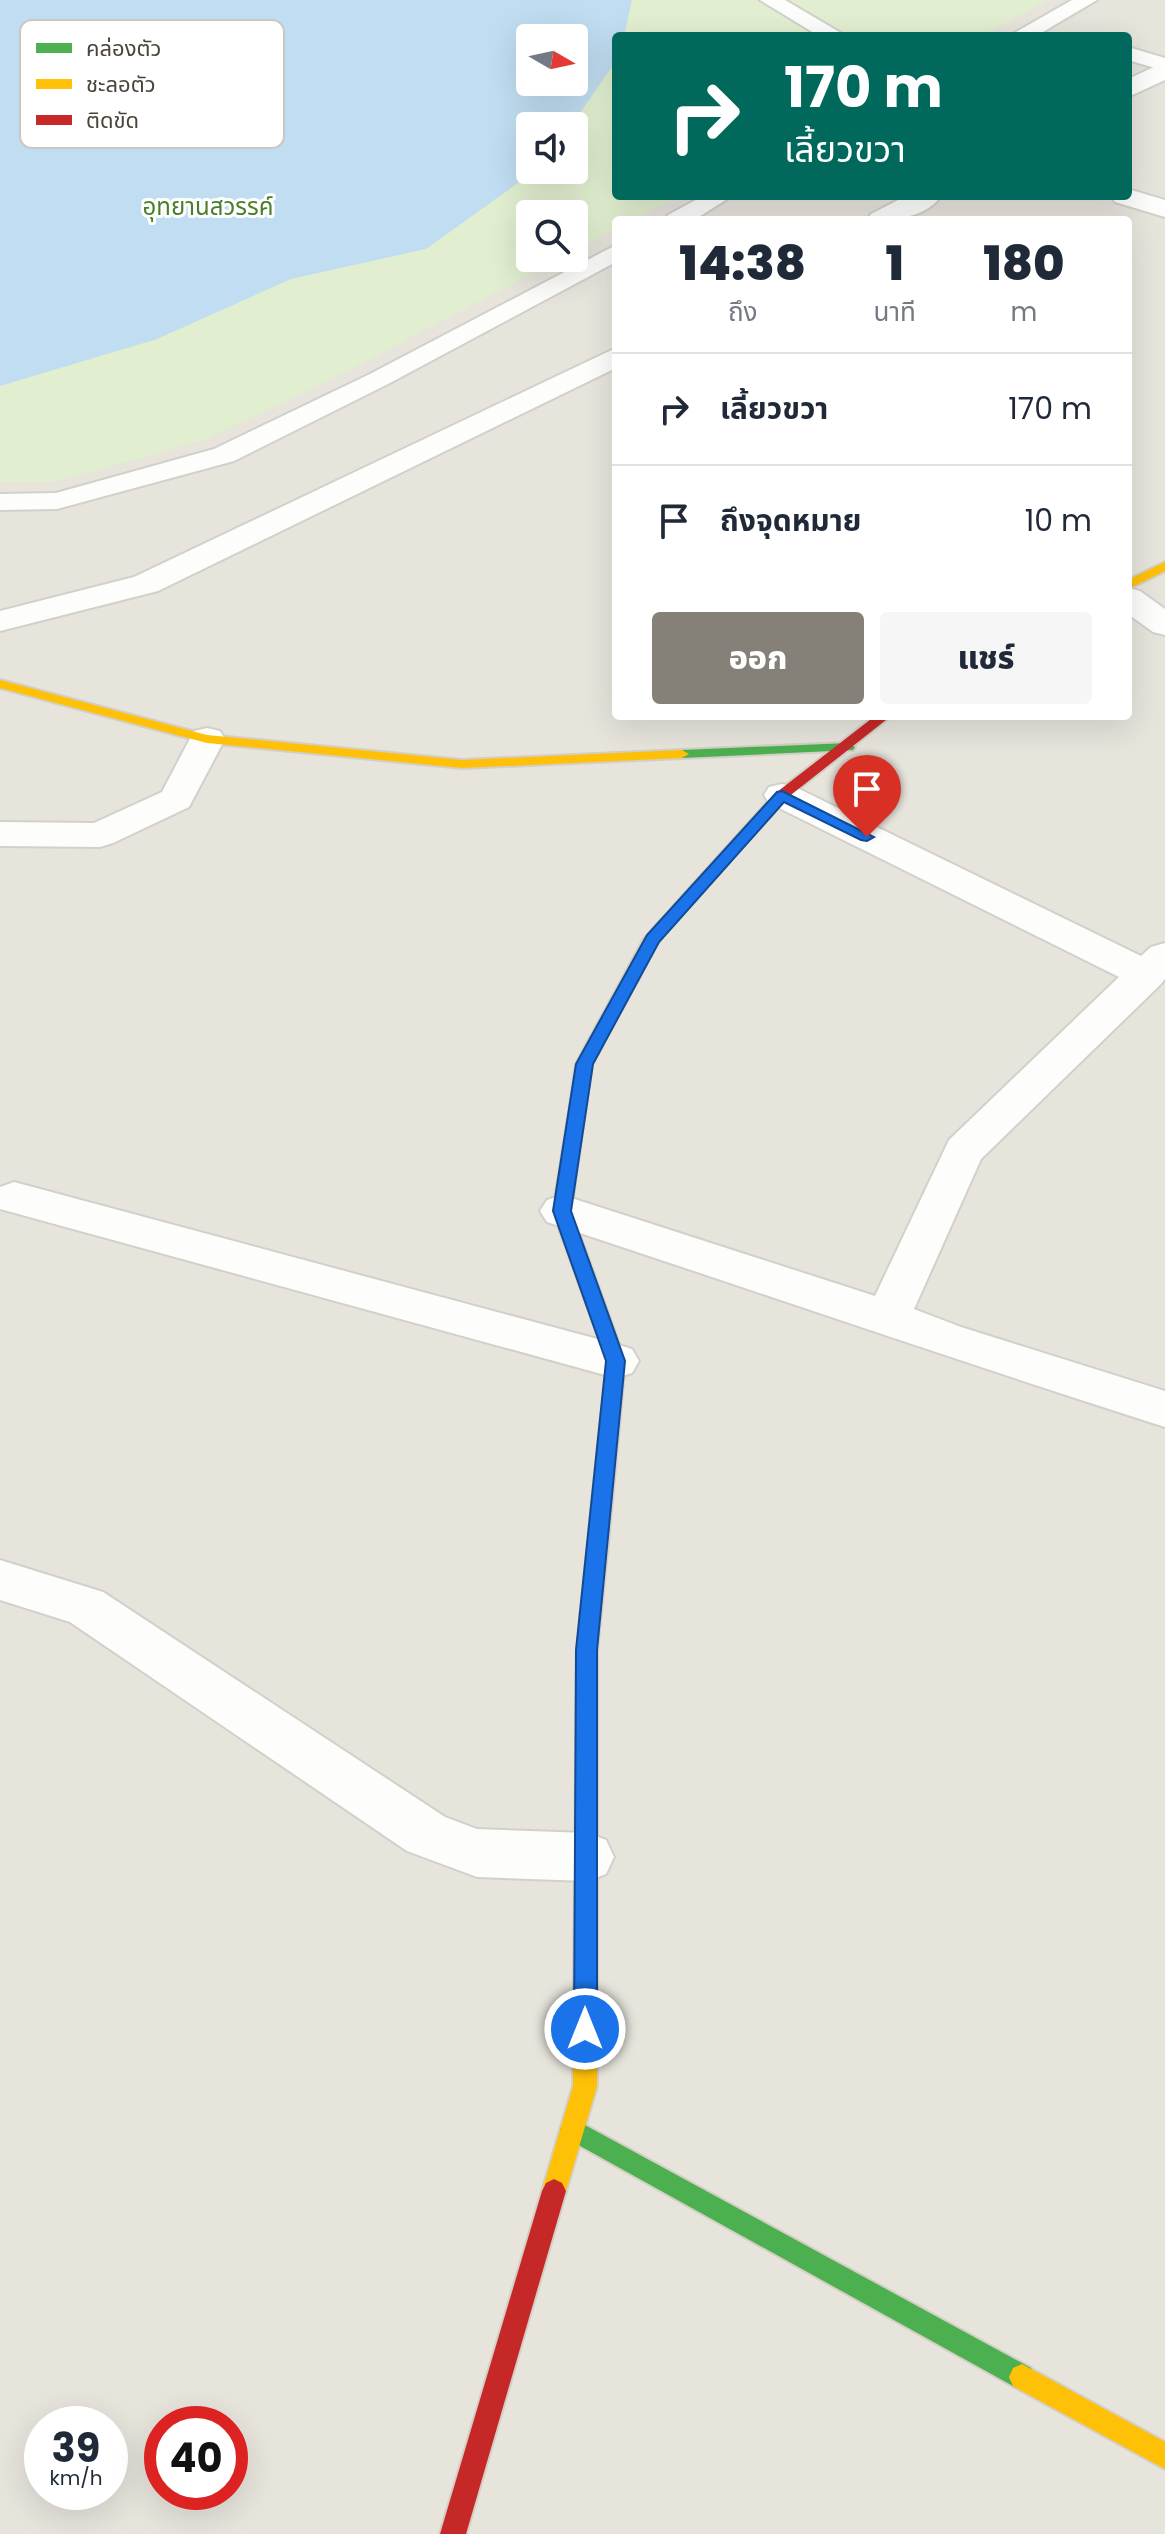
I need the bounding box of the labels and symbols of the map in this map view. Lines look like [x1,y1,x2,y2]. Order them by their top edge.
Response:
legend [20,20,284,148]
north arrow [516,24,588,96]
text: คล่องตัว [86,33,161,64]
text: ชะลอตัว [86,69,156,100]
text: ติดขัด [86,105,139,136]
park label: อุทยานสวรรค์ [143,190,273,223]
pin [833,755,901,837]
position arrow [543,1987,627,2071]
speed limit sign: 40 [144,2406,248,2510]

